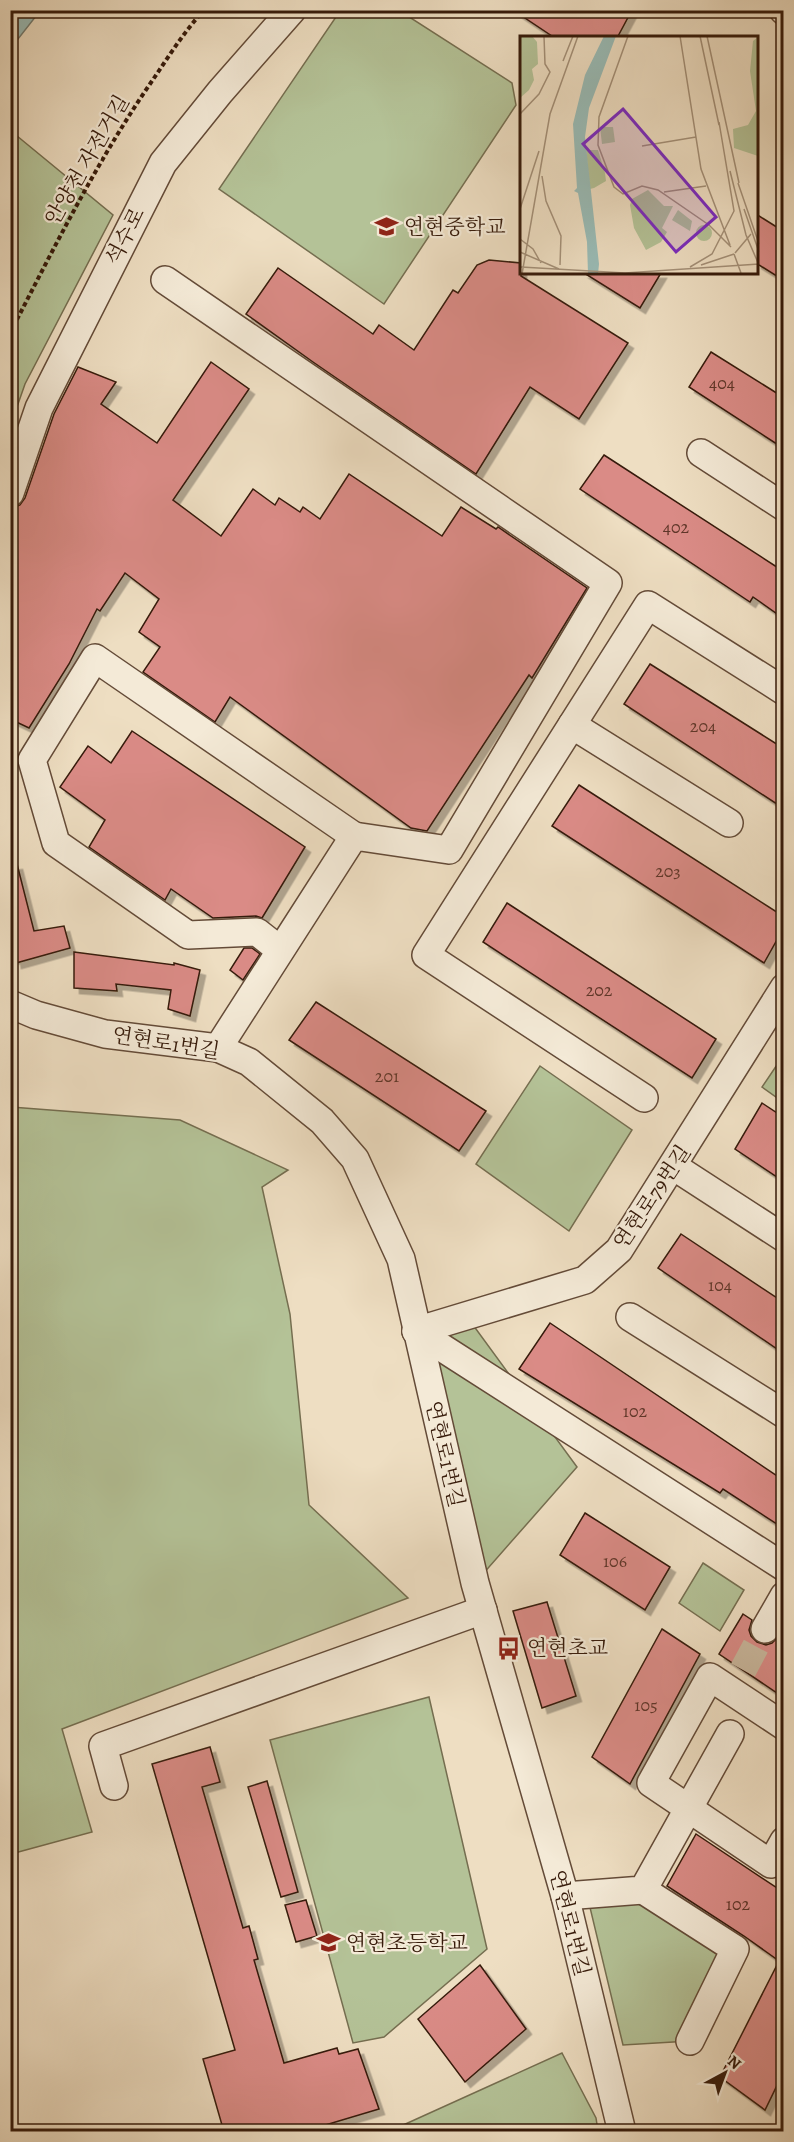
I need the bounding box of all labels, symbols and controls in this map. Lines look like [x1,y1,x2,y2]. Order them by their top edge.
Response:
inset map [520,36,758,274]
street label: 안양천 자전거길 [38,90,136,230]
street label: 석수로 [99,203,151,269]
place label: 연현중학교 [404,213,505,241]
school or university icon: 연현중학교 [373,214,399,240]
house number: 404 [709,371,735,395]
house number: 402 [663,515,690,539]
house number: 204 [690,714,716,738]
house number: 203 [655,859,681,883]
house number: 202 [586,978,613,1002]
street label: 연현로1번길 [110,1021,222,1065]
house number: 201 [375,1064,399,1088]
street label: 연현로79번길 [607,1140,697,1254]
house number: 104 [708,1273,732,1297]
street label: 연현로1번길 [419,1398,471,1510]
house number: 102 [623,1399,648,1423]
house number: 106 [603,1549,627,1573]
place label: 연현초교 [527,1634,608,1662]
bus stop icon: 연현초교 [496,1635,522,1661]
house number: 105 [634,1693,658,1717]
street label: 연현로1번길 [543,1867,597,1979]
house number: 102 [726,1892,751,1916]
place label: 연현초등학교 [346,1929,468,1957]
school or university icon: 연현초등학교 [315,1930,341,1956]
north arrow [695,2043,755,2103]
text: N [723,2050,746,2075]

